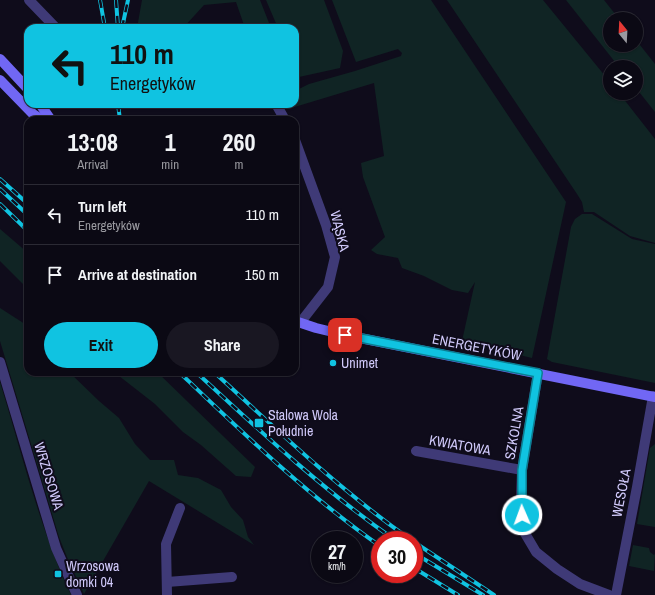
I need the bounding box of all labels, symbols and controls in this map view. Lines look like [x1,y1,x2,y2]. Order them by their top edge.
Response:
north arrow [603,12,643,52]
map controls [603,12,643,100]
text: 110 m [110,35,174,73]
icon: left [44,40,96,92]
button: layers [603,60,643,100]
text: Energetyków [110,71,195,96]
text: 13:08 [68,126,118,158]
text: 1 [165,126,176,158]
text: 260 [223,126,255,158]
text: Arrival [77,156,108,173]
text: min [161,156,179,173]
text: m [235,156,243,173]
text: Turn left [78,196,126,217]
icon: left [44,204,66,226]
text: 110 m [246,204,279,225]
street label: WĄSKA [326,209,354,253]
text: Energetyków [78,217,140,234]
icon: arrive [44,264,66,286]
text: Arrive at destination [78,264,197,285]
text: 150 m [245,264,279,285]
pin [328,318,362,352]
button: Exit [44,322,158,368]
button: Share [166,322,279,368]
icon: arrive [334,324,356,346]
street label: ENERGETYKÓW [431,330,523,365]
place label: Unimet [341,354,378,372]
marker: Unimet [328,358,338,368]
street label: SZKOLNA [500,405,528,461]
place label: Stalowa Wola Południe [268,406,339,440]
marker: Stalowa Wola Południe [253,417,265,429]
street label: KWIATOWA [428,431,493,459]
street label: WRZOSOWA [30,440,68,512]
street label: WESOŁA [607,467,635,519]
position arrow [501,494,543,536]
speed limit sign: 30 [371,531,423,583]
text: 27 [328,538,346,565]
place label: Wrzosowa domki 04 [66,557,120,591]
text: km/h [328,560,346,573]
marker: Wrzosowa domki 04 [53,569,63,579]

